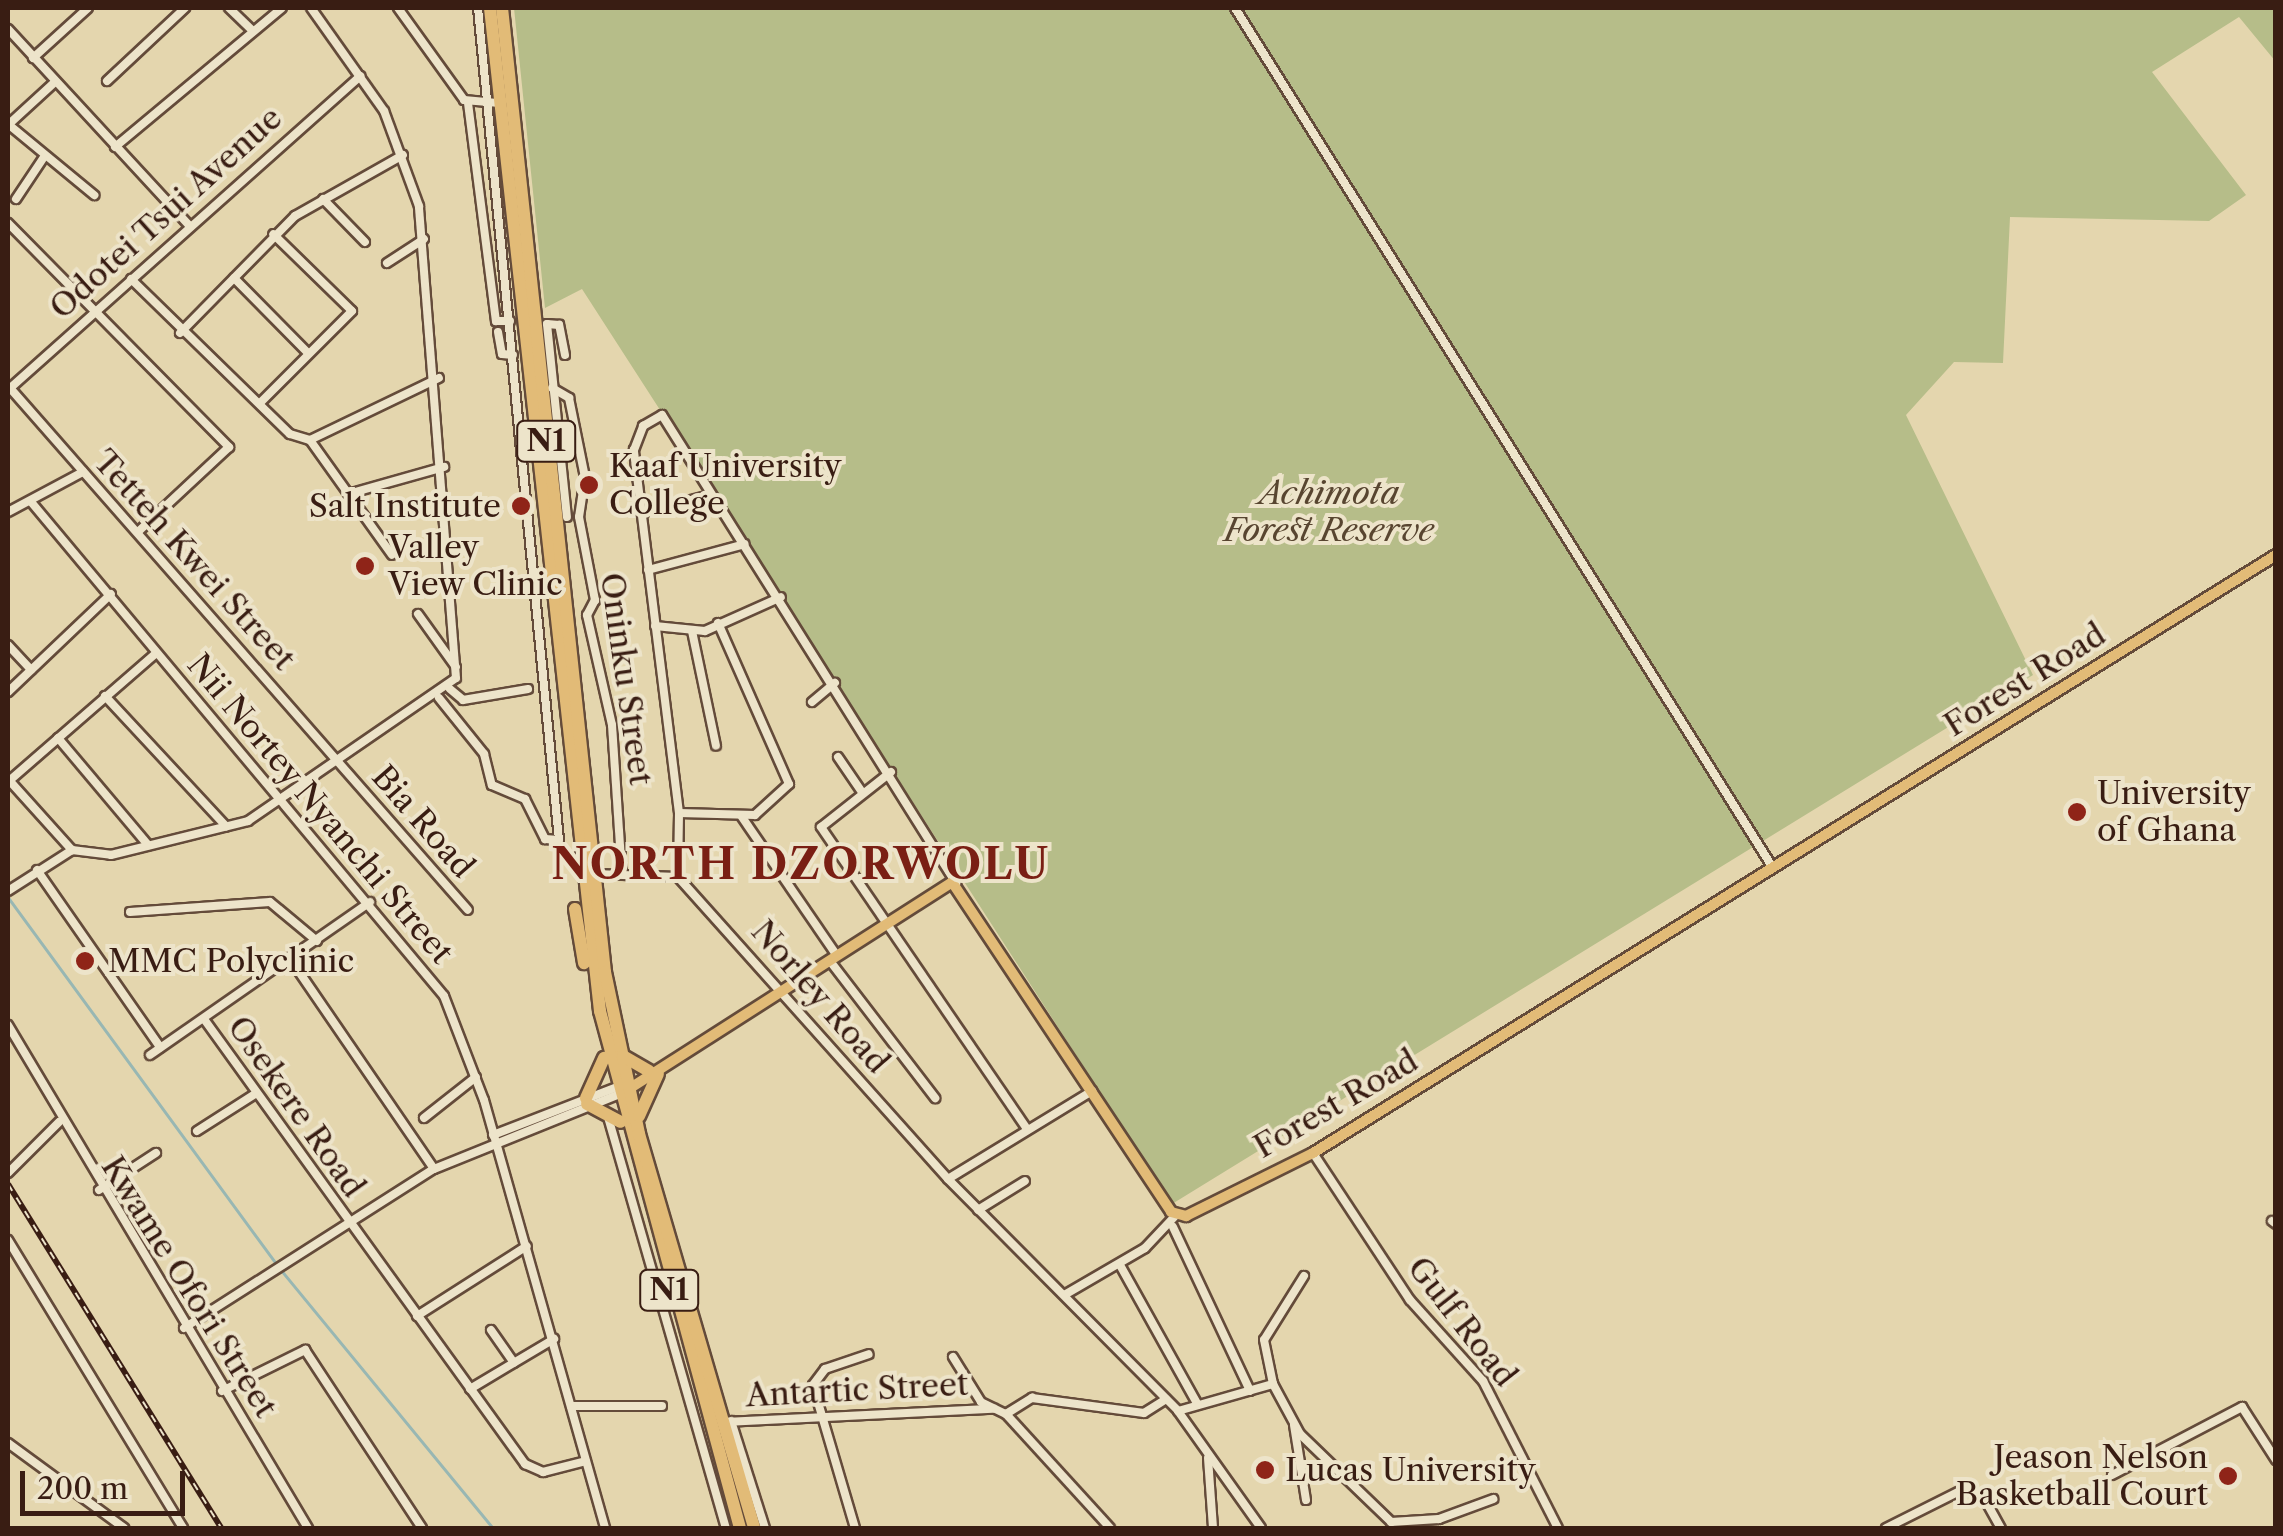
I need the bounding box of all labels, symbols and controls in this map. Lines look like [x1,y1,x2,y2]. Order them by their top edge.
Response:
street label: Odotei Tsui Avenue [41,98,291,328]
road number: N1 [516,416,576,466]
street label: Tetteh Kwei Street [85,442,303,678]
place label: Kaaf University College [609,448,842,523]
marker: Kaaf University College [578,474,600,496]
park label: Achimota Forest Reserve [1224,475,1434,550]
place label: Salt Institute [309,487,501,525]
marker: Salt Institute [510,495,532,517]
place label: Valley View Clinic [388,529,564,604]
marker: Valley View Clinic [352,553,378,579]
street label: Oninku Street [592,570,660,788]
street label: Forest Road [1937,615,2113,745]
street label: Nii Nortey Nyanchi Street [179,646,461,972]
street label: Bia Road [364,758,482,886]
place label: University of Ghana [2097,775,2251,850]
marker: University of Ghana [2066,801,2088,823]
district label: NORTH DZORWOLU [551,839,1051,889]
street label: Norley Road [743,912,897,1082]
place label: MMC Polyclinic [108,942,354,980]
marker: MMC Polyclinic [72,948,98,974]
street label: Osekere Road [219,1009,373,1205]
street label: Forest Road [1247,1042,1425,1166]
street label: Kwame Ofori Street [93,1149,285,1425]
street label: Gulf Road [1399,1249,1525,1395]
road number: N1 [639,1265,699,1315]
street label: Antartic Street [745,1365,969,1415]
place label: Jeason Nelson Basketball Court [1956,1439,2208,1514]
scale bar [25,1451,190,1513]
place label: Lucas University [1285,1451,1536,1489]
marker: Lucas University [1254,1459,1276,1481]
marker: Jeason Nelson Basketball Court [2217,1465,2239,1487]
text: 200 m [37,1470,128,1507]

